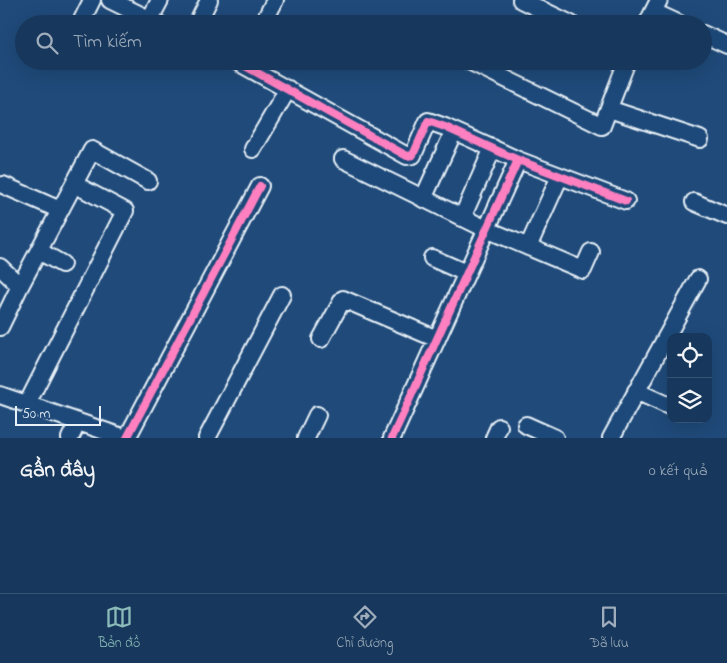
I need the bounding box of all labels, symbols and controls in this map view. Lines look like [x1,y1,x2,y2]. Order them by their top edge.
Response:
search box [15,15,712,70]
icon: search [33,29,61,57]
text: Tìm kiếm [73,29,142,56]
map controls [667,333,712,423]
button: locate [667,333,712,378]
button: layers [667,378,712,423]
scale bar [15,403,101,426]
text: 50 m [22,404,50,425]
text: Gần đây [20,456,95,486]
text: 0 kết quả [649,459,707,483]
tab: Bản đồ [98,603,140,654]
tab: Chỉ đường [337,603,393,654]
tab: Đã lưu [590,603,629,654]

